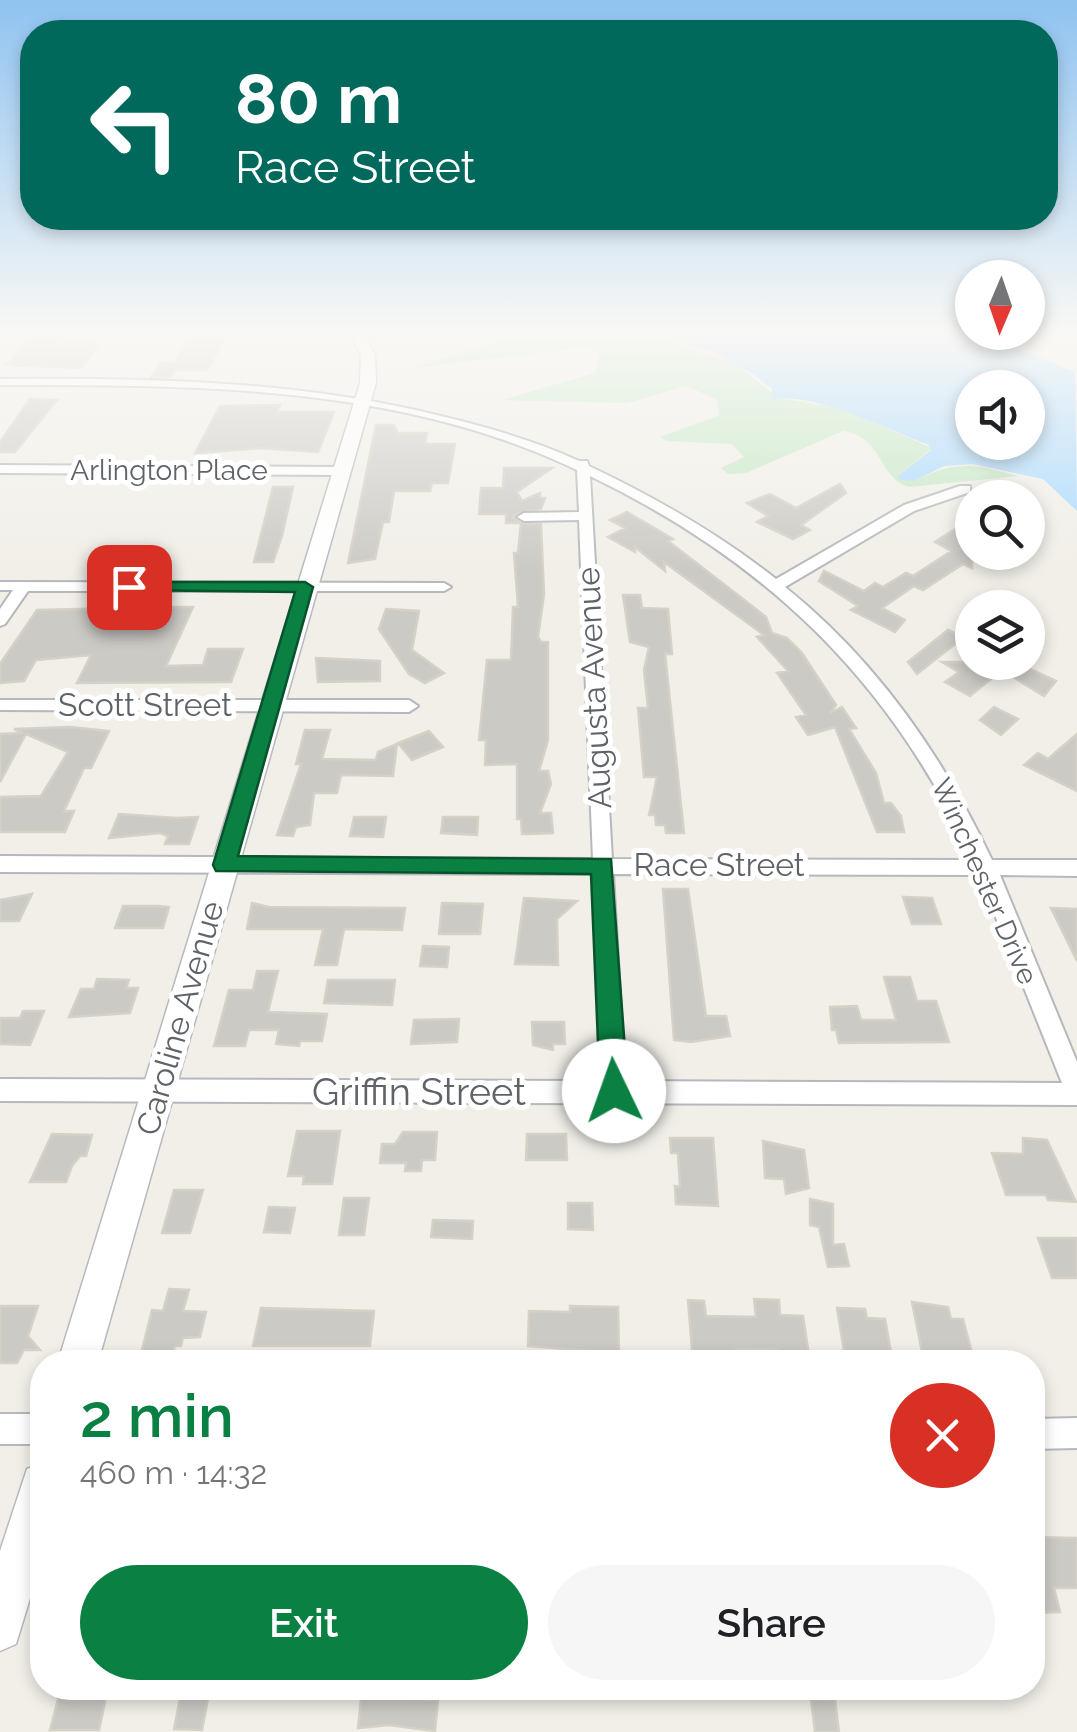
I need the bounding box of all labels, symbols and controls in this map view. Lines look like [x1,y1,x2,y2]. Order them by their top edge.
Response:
text: 80 m [235,57,402,139]
icon: left [70,60,200,190]
text: Race Street [235,141,476,194]
north arrow [955,260,1045,350]
map controls [955,260,1045,680]
button: sound [955,370,1045,460]
street label: Arlington Place [70,454,268,487]
button: search [955,480,1045,570]
pin [87,545,172,630]
icon: arrive [102,560,157,615]
street label: Augusta Avenue [569,566,618,810]
button: layers [955,590,1045,680]
street label: Scott Street [58,686,232,723]
street label: Winchester Drive [924,773,1045,989]
street label: Race Street [633,846,805,883]
street label: Caroline Avenue [128,897,231,1139]
position arrow [562,1039,666,1143]
street label: Griffin Street [312,1069,526,1114]
text: 2 min [80,1381,234,1451]
button: close [890,1383,995,1488]
text: 460 m · 14:32 [80,1454,267,1491]
button: Exit [80,1565,528,1680]
button: Share [548,1565,995,1680]

